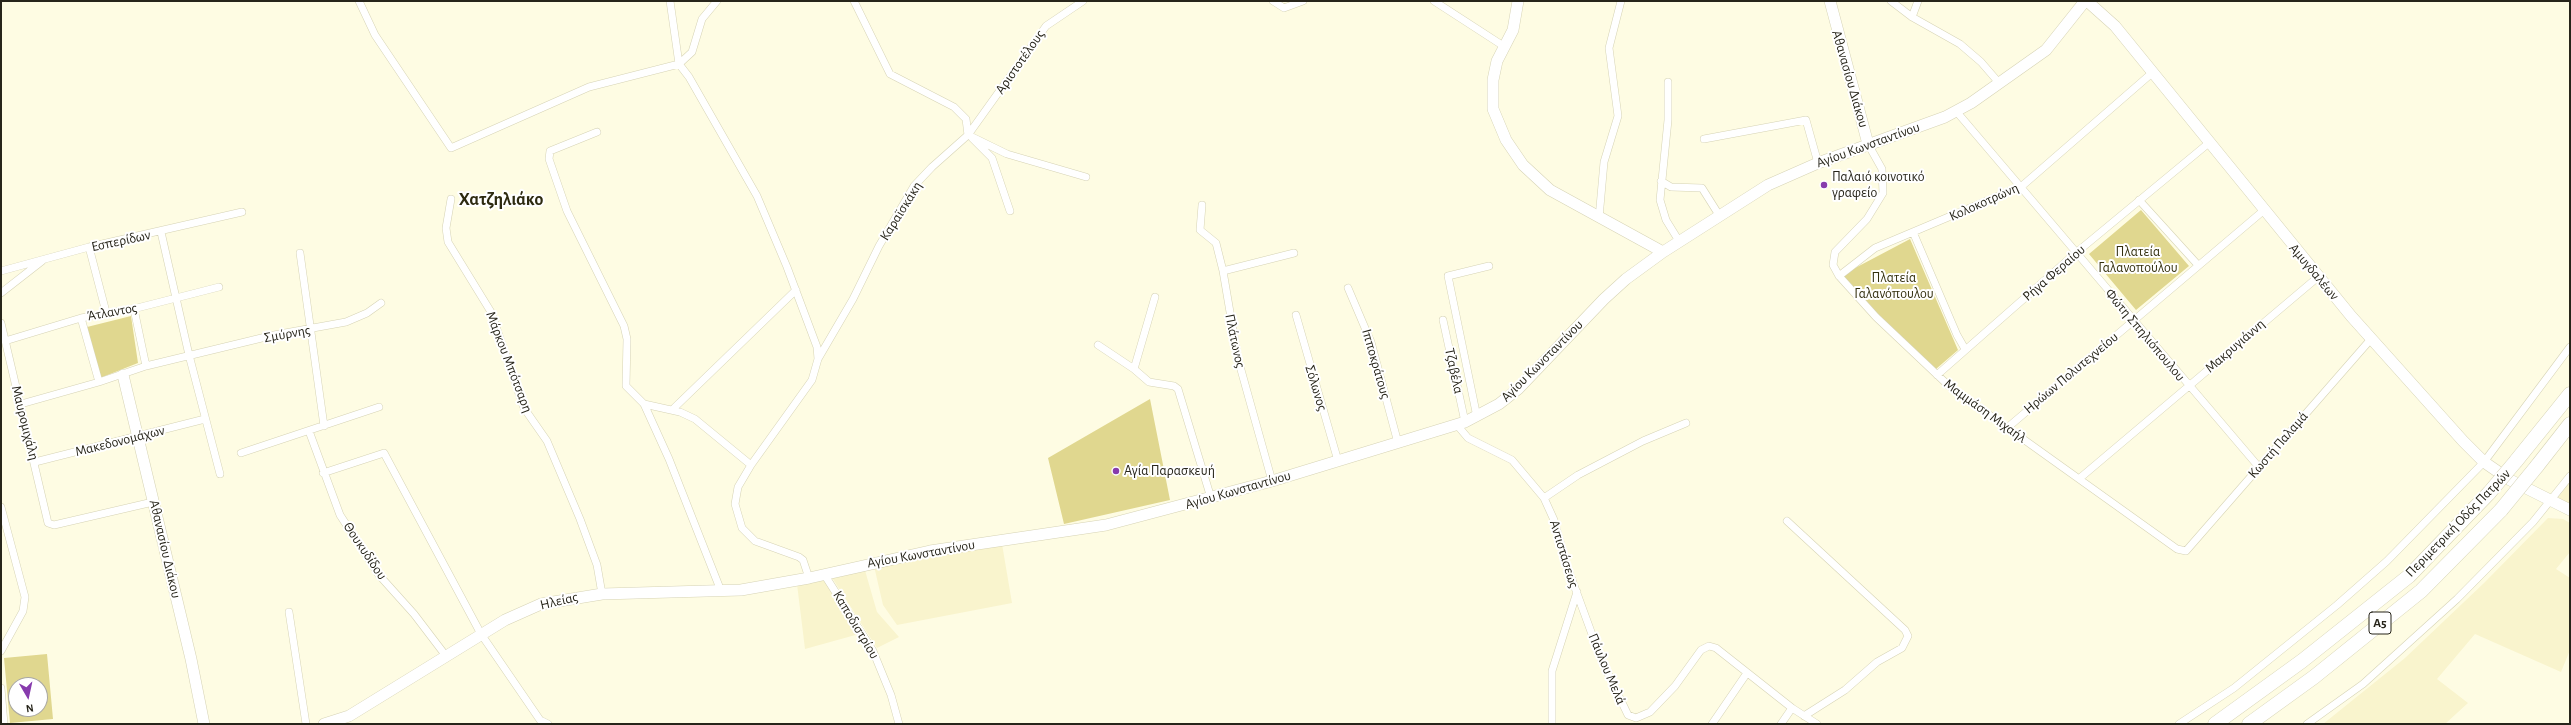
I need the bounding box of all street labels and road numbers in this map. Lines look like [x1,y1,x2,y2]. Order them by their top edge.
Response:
street label: Αριστοτέλους [992,27,1048,97]
street label: Αθανασίου Διάκου [1828,28,1872,130]
street label: Αγίου Κωνσταντίνου [1814,118,1922,172]
street label: Καραϊσκάκη [876,178,926,244]
street label: Κολοκοτρώνη [1947,179,2021,225]
street label: Εσπερίδων [90,227,152,255]
street label: Αμυγδαλέων [2285,240,2343,304]
street label: Ρήγα Φεραίου [2019,241,2089,305]
street label: Φώτη Σπηλιόπουλου [2101,285,2189,385]
street label: Άτλαντος [86,299,138,325]
street label: Μάρκου Μπότσαρη [482,309,536,415]
street label: Πλάτωνος [1221,312,1249,370]
street label: Μακρυγιάννη [2202,316,2268,376]
street label: Αγίου Κωνσταντίνου [1498,317,1586,405]
street label: Σμύρνης [262,322,312,346]
street label: Ιπποκράτους [1358,327,1394,401]
street label: Ηρώων Πολυτεχνείου [2020,329,2122,417]
street label: Τζαβέλα [1441,347,1467,395]
street label: Σόλωνος [1301,363,1331,413]
street label: Μαμμάση Μιχαήλ [1940,375,2030,447]
street label: Μαυρομιχάλη [8,384,42,462]
street label: Κωστή Παλαμά [2244,408,2312,482]
street label: Μακεδονομάχων [73,422,167,460]
street label: Περιμετρική Οδός Πατρών [2402,465,2514,581]
street label: Αγίου Κωνσταντίνου [1183,467,1293,513]
street label: Αθανασίου Διάκου [146,498,184,600]
street label: Αντιστάσεως [1546,518,1582,590]
street label: Θουκυδίδου [340,519,390,583]
street label: Αγίου Κωνσταντίνου [866,536,976,572]
street label: Καποδιστρίου [829,588,883,662]
street label: Ηλείας [539,589,579,613]
road number: Α5 [2369,612,2391,634]
street label: Πάυλου Μελά [1584,631,1630,707]

